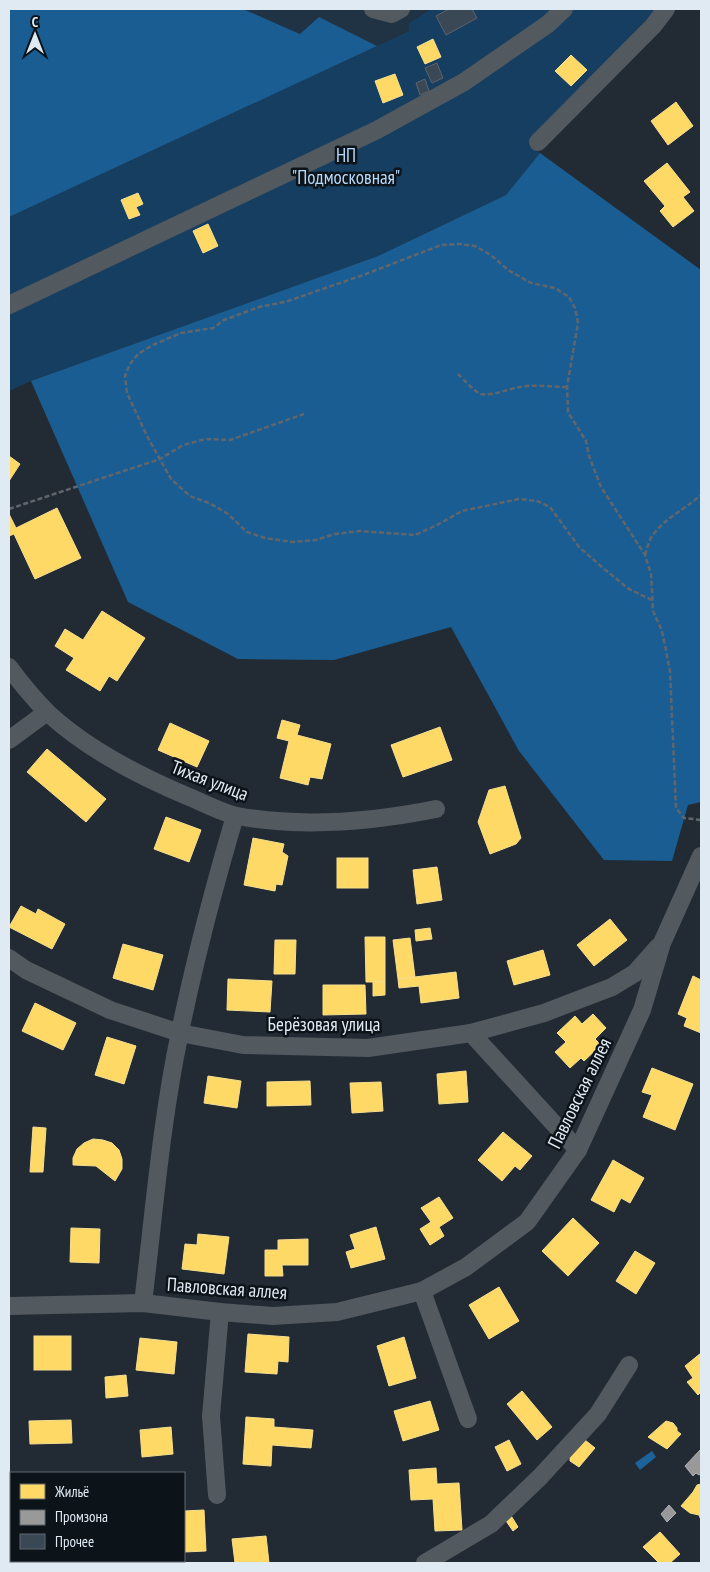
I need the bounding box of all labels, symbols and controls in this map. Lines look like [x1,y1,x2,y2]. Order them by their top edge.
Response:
north arrow [10,10,60,60]
text: С [32,13,39,31]
park label: НП "Подмосковная" [292,143,400,189]
street label: Тихая улица [168,754,252,806]
street label: Берёзовая улица [268,1012,380,1036]
street label: Павловская аллея [542,1034,616,1152]
street label: Павловская аллея [166,1272,288,1304]
legend [10,1472,185,1562]
text: Жильё [54,1482,89,1501]
text: Промзона [55,1507,108,1526]
text: Прочее [55,1532,94,1551]

